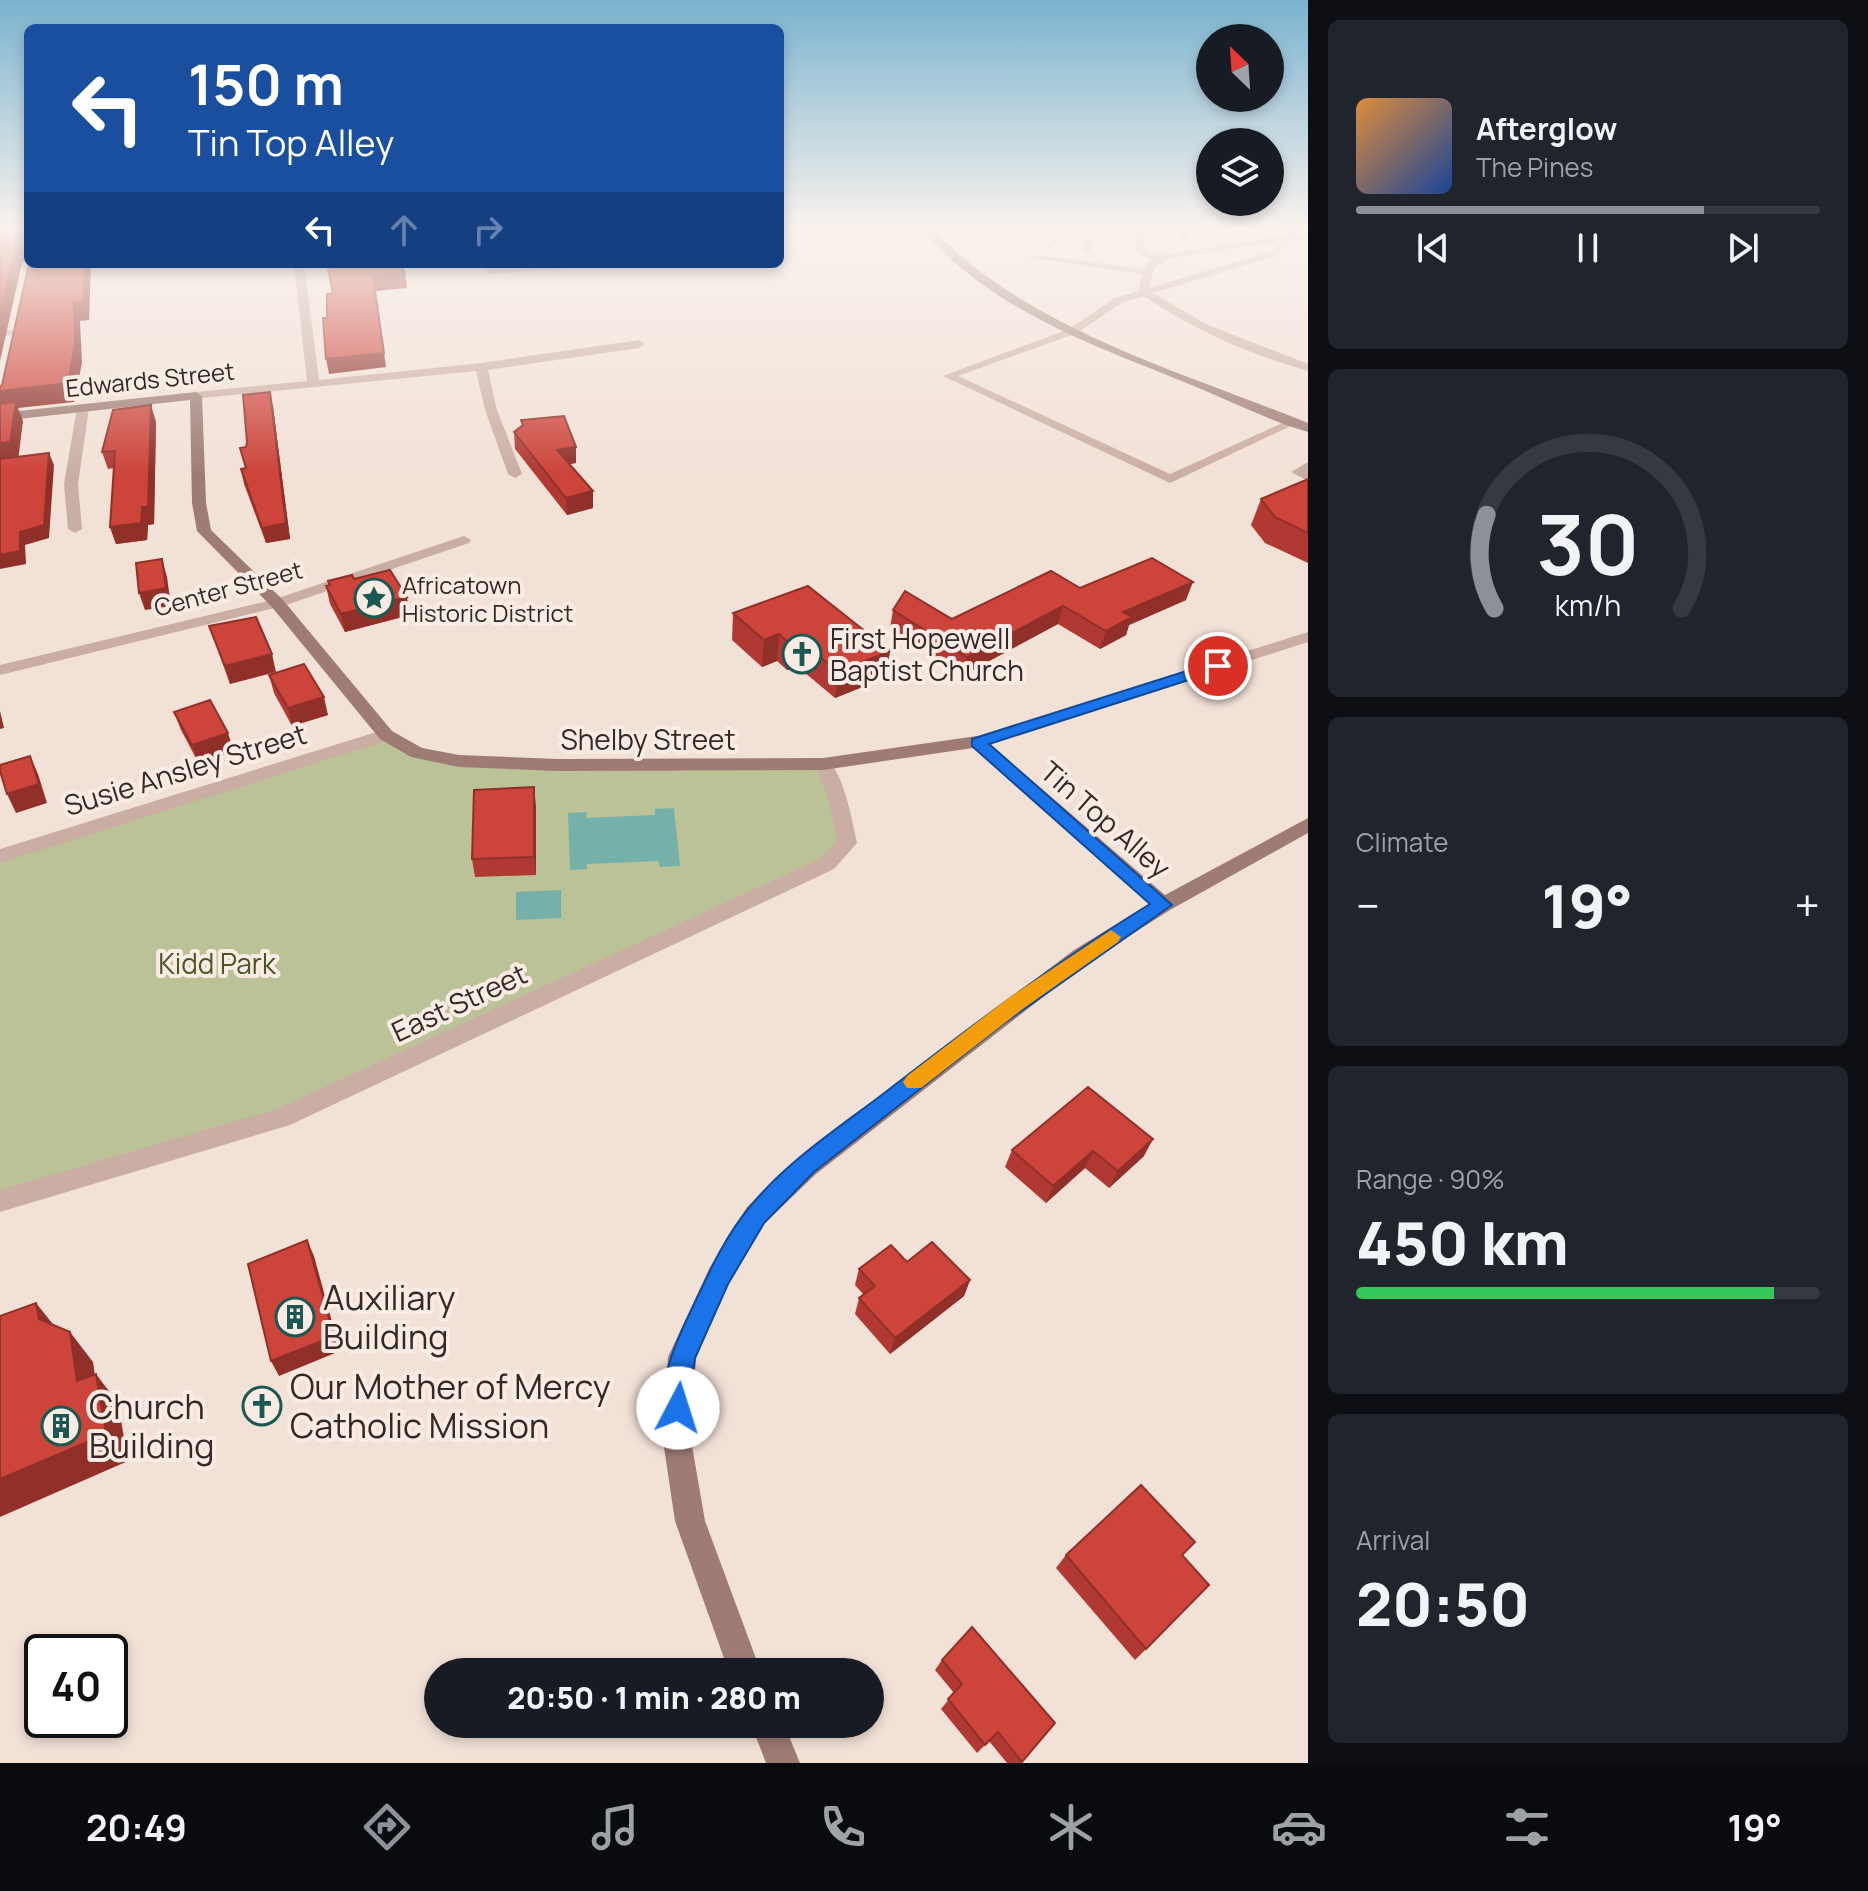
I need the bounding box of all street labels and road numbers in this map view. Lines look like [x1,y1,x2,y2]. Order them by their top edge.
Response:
street label: Edwards Street [64,354,236,404]
street label: Center Street [150,552,306,624]
street label: Susie Ansley Street [59,714,311,824]
street label: Shelby Street [560,720,736,758]
street label: Tin Top Alley [1033,752,1179,886]
street label: East Street [385,954,533,1050]

